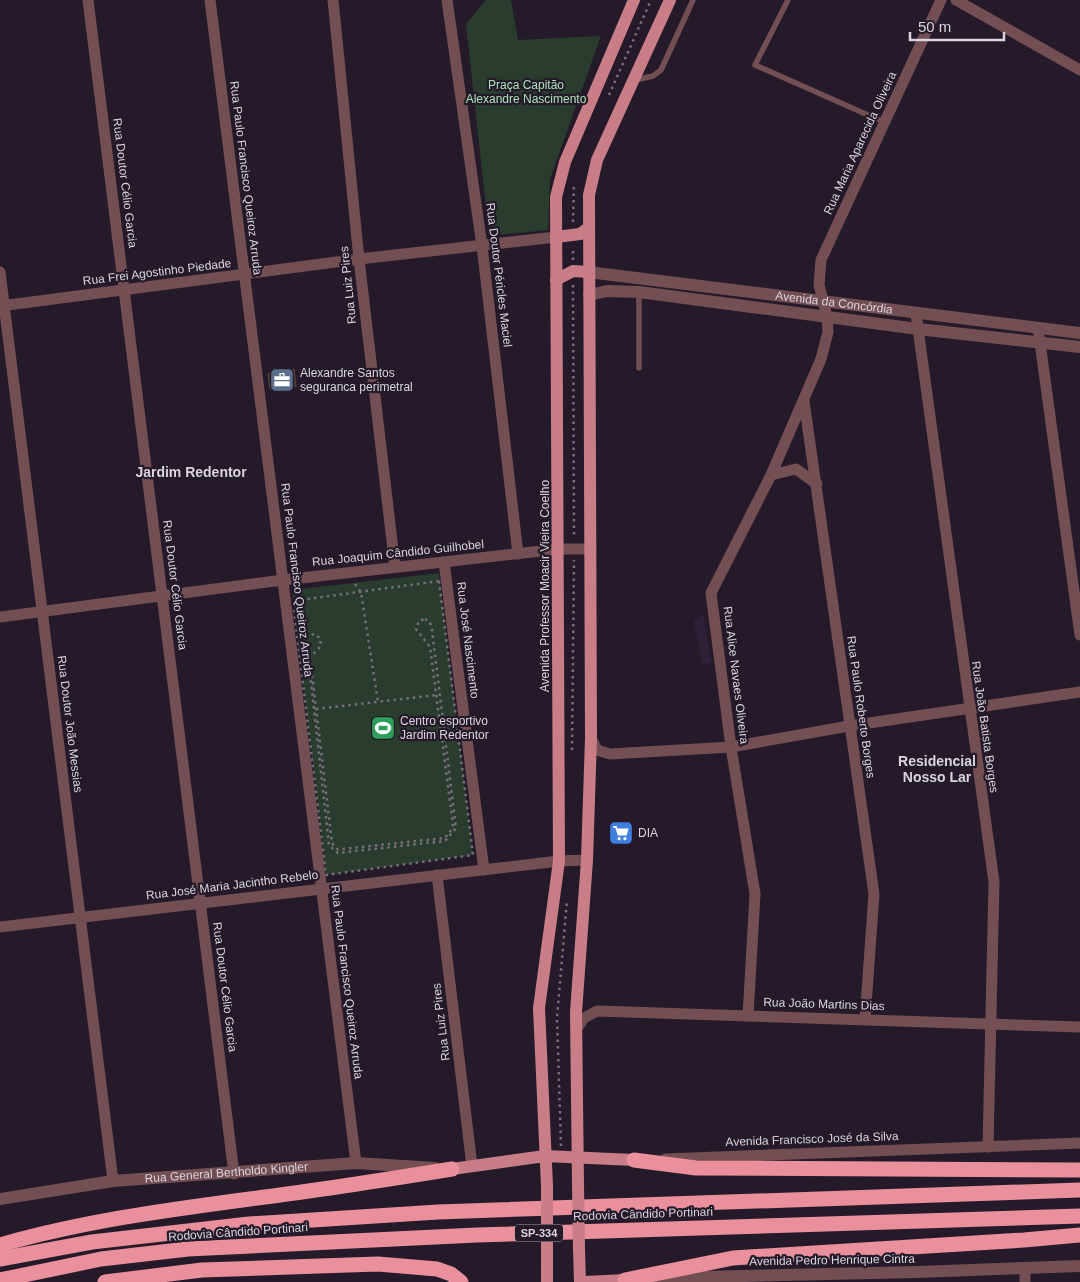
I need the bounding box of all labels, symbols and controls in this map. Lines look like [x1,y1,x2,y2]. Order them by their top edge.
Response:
scale bar [910,10,1004,42]
text: 50 m [918,18,951,35]
street label: Rua Maria Aparecida Oliveira [821,69,899,217]
park label: Praça Capitão Alexandre Nascimento [466,78,587,106]
street label: Rua Paulo Francisco Queiroz Arruda [227,80,265,276]
street label: Rua Doutor Célio Garcia [110,117,140,249]
street label: Rua Doutor Péricles Maciel [483,202,515,348]
street label: Rua Luiz Pires [337,245,359,325]
street label: Rua Frei Agostinho Piedade [82,256,232,288]
street label: Avenida da Concórdia [775,288,894,317]
place label: Alexandre Santos seguranca perimetral [300,366,413,394]
office icon: Alexandre Santos seguranca perimetral [269,367,295,393]
district label: Jardim Redentor [135,464,247,480]
street label: Avenida Professor Moacir Vieira Coelho [538,480,552,692]
street label: Rua Paulo Francisco Queiroz Arruda [278,482,316,678]
street label: Rua Doutor Célio Garcia [160,519,190,651]
street label: Rua Joaquim Cândido Guilhobel [311,537,485,569]
street label: Rua José Nascimento [454,581,482,699]
street label: Rua Alice Navaes Oliveira [721,605,751,745]
street label: Rua Paulo Roberto Borges [844,635,878,779]
street label: Rua Doutor João Messias [55,655,85,793]
street label: Rua João Batista Borges [969,660,1001,794]
place label: Centro esportivo Jardim Redentor [400,714,489,742]
sports icon: Centro esportivo Jardim Redentor [370,715,396,741]
district label: Residencial Nosso Lar [898,753,976,785]
supermarket icon: DIA [608,820,634,846]
place label: DIA [638,826,658,840]
street label: Rua José Maria Jacintho Rebelo [145,867,319,903]
street label: Rua Paulo Francisco Queiroz Arruda [328,884,366,1080]
street label: Rua Doutor Célio Garcia [210,921,240,1053]
street label: Rua Luiz Pires [429,982,453,1062]
street label: Rua João Martins Dias [763,995,885,1013]
street label: Avenida Francisco José da Silva [725,1129,899,1149]
street label: Rua General Bertholdo Kingler [144,1160,308,1186]
street label: Rodovia Cândido Portinari [573,1205,713,1223]
street label: Rodovia Cândido Portinari [168,1220,308,1244]
road number: SP-334 [515,1224,563,1242]
street label: Avenida Pedro Henrique Cintra [749,1252,915,1268]

